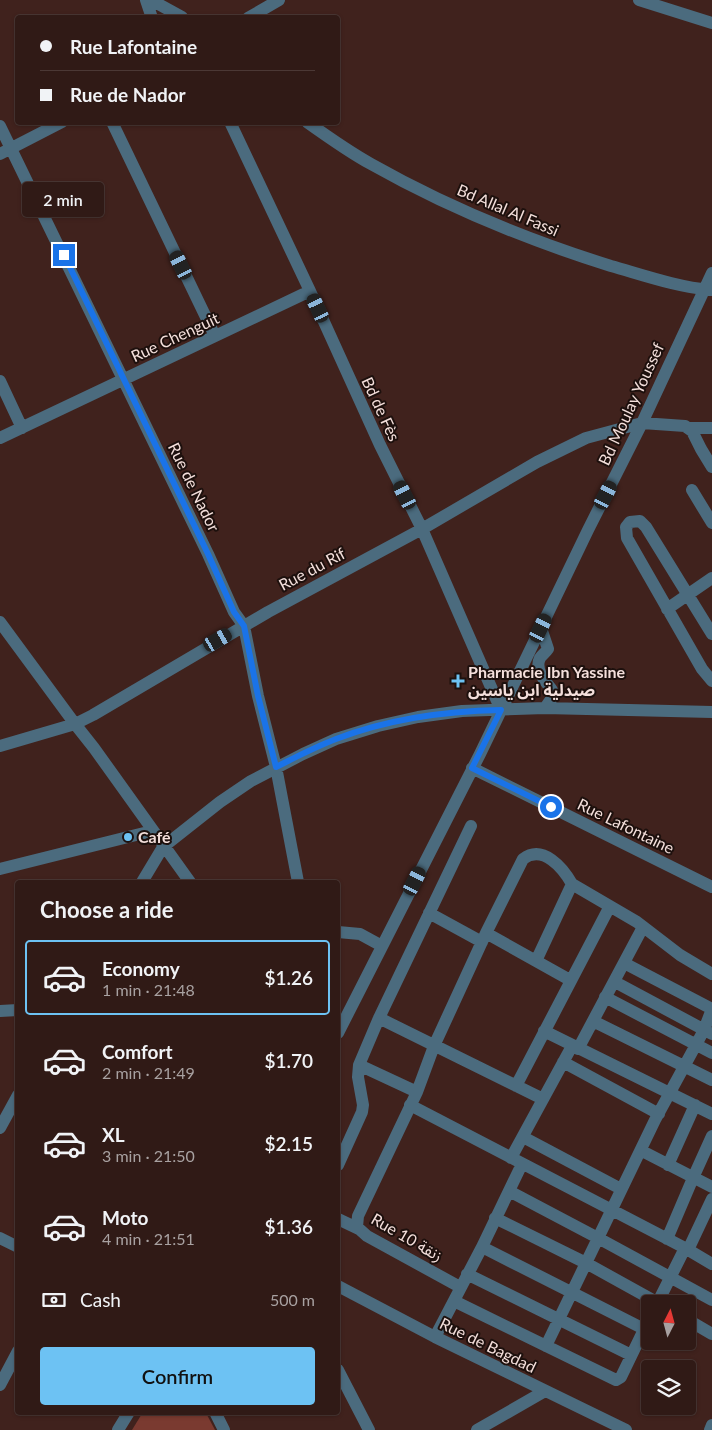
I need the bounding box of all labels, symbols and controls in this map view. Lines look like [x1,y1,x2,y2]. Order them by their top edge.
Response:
text: Rue Lafontaine [70,35,197,58]
text: Rue de Nador [70,83,186,106]
street label: Bd Allal Al Fassi [454,180,562,240]
callout: 2 min [23,182,105,218]
text: 2 min [43,190,83,209]
route end [53,244,75,266]
car [167,248,194,282]
car [304,291,331,325]
street label: Rue Chenguit [128,308,222,365]
street label: Bd Moulay Youssef [594,339,667,468]
street label: Bd de Fès [358,374,405,444]
street label: Rue de Nador [165,439,224,534]
car [391,478,418,512]
car [592,478,619,512]
street label: Rue du Rif [275,543,349,594]
car [527,611,554,645]
car [201,626,234,654]
place label: Pharmacie Ibn Yassine صيدلية ابن ياسين [468,662,626,700]
marker: Pharmacie Ibn Yassine صيدلية ابن ياسين [452,675,464,687]
street label: Rue Lafontaine [575,794,678,857]
route start [540,796,562,818]
place label: Café [138,827,171,846]
marker: Café [122,831,134,843]
car [401,864,428,898]
text: Choose a ride [40,896,174,923]
icon: car [42,955,87,1000]
text: Economy [102,957,180,980]
text: $1.26 [264,966,313,989]
text: 1 min · 21:48 [102,980,195,999]
icon: car [42,1038,87,1083]
text: Comfort [102,1040,173,1063]
text: $1.70 [264,1049,313,1072]
text: 2 min · 21:49 [102,1063,195,1082]
icon: car [42,1121,87,1166]
text: XL [102,1123,125,1146]
text: $2.15 [264,1132,313,1155]
text: 3 min · 21:50 [102,1146,195,1165]
icon: car [42,1204,87,1249]
text: Moto [102,1206,148,1229]
street label: Rue 10 زنقة [368,1209,446,1265]
text: $1.36 [264,1215,313,1238]
text: 4 min · 21:51 [102,1229,195,1248]
icon: cash [40,1286,68,1314]
text: Cash [80,1288,121,1311]
text: 500 m [270,1290,315,1309]
north arrow [641,1295,696,1350]
map controls [641,1295,696,1415]
street label: Rue de Bagdad [437,1313,540,1376]
button: Confirm [40,1347,315,1405]
button: layers [641,1360,696,1415]

